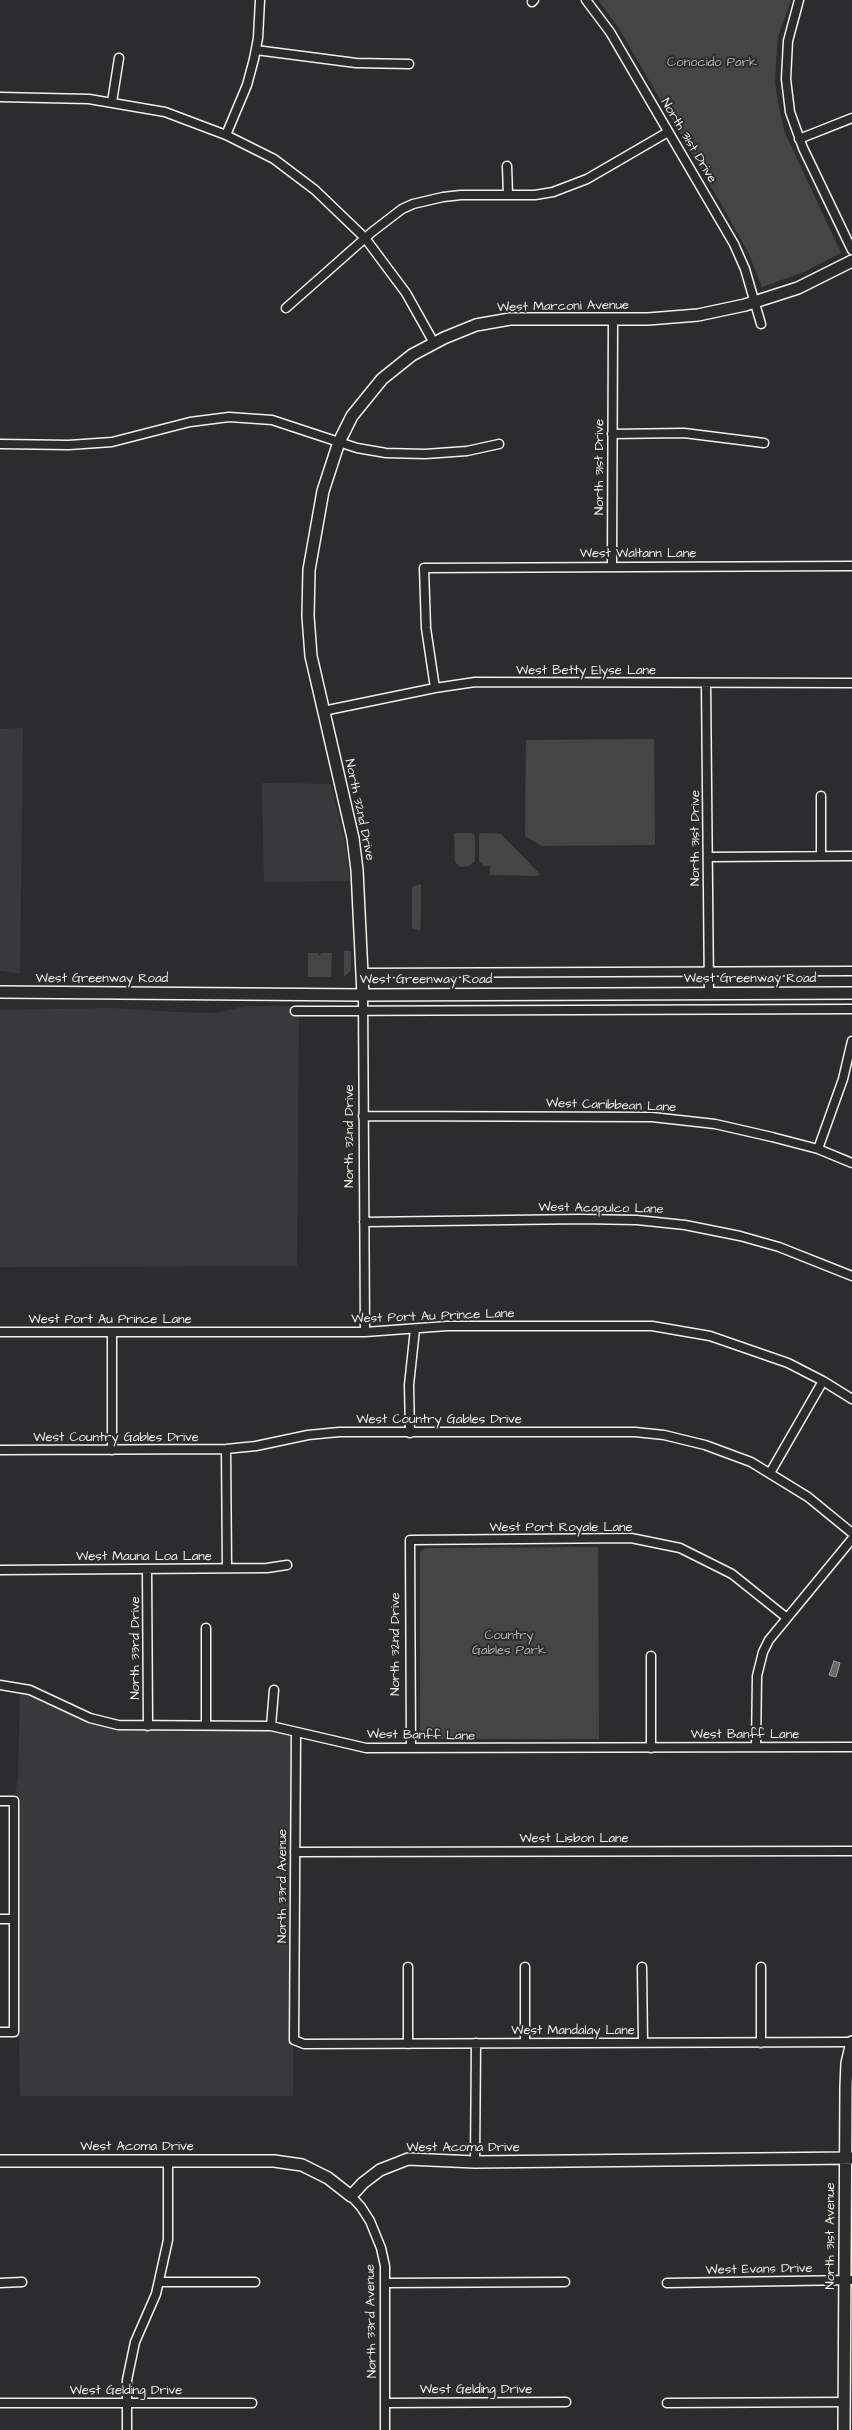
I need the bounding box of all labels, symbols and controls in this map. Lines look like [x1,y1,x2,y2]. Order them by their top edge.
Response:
park label: Conocido Park [667,55,757,71]
street label: North 31st Drive [657,96,719,186]
street label: West Marconi Avenue [497,298,629,316]
street label: North 31st Drive [592,419,608,515]
street label: West Waltann Lane [580,546,696,562]
street label: West Betty Elyse Lane [516,663,656,679]
street label: North 32nd Drive [341,758,377,862]
street label: North 31st Drive [688,790,704,886]
street label: West Greenway Road [36,971,168,987]
street label: West Greenway Road [684,971,816,987]
street label: West Greenway Road [360,972,492,988]
street label: North 32nd Drive [342,1084,358,1188]
street label: West Caribbean Lane [546,1096,676,1116]
street label: West Acapulco Lane [538,1200,664,1218]
street label: West Port Au Prince Lane [351,1306,515,1328]
street label: West Port Au Prince Lane [28,1312,192,1328]
street label: West Country Gables Drive [356,1412,522,1428]
street label: West Country Gables Drive [33,1430,199,1446]
street label: West Port Royale Lane [489,1520,633,1536]
street label: West Mauna Loa Lane [76,1549,212,1565]
street label: North 32nd Drive [388,1592,404,1696]
street label: North 33rd Drive [128,1596,144,1700]
park label: Country Gables Park [472,1628,546,1659]
street label: West Banff Lane [367,1727,475,1745]
street label: West Banff Lane [691,1727,799,1743]
street label: North 33rd Avenue [275,1829,291,1943]
street label: West Lisbon Lane [519,1831,629,1847]
street label: West Mandalay Lane [511,2023,635,2039]
street label: West Acoma Drive [80,2139,194,2155]
street label: West Acoma Drive [406,2140,520,2156]
street label: North 31st Avenue [823,2182,839,2290]
street label: West Evans Drive [705,2261,813,2279]
street label: North 33rd Avenue [363,2264,381,2378]
street label: West Gelding Drive [420,2382,532,2398]
street label: West Gelding Drive [70,2383,182,2399]

